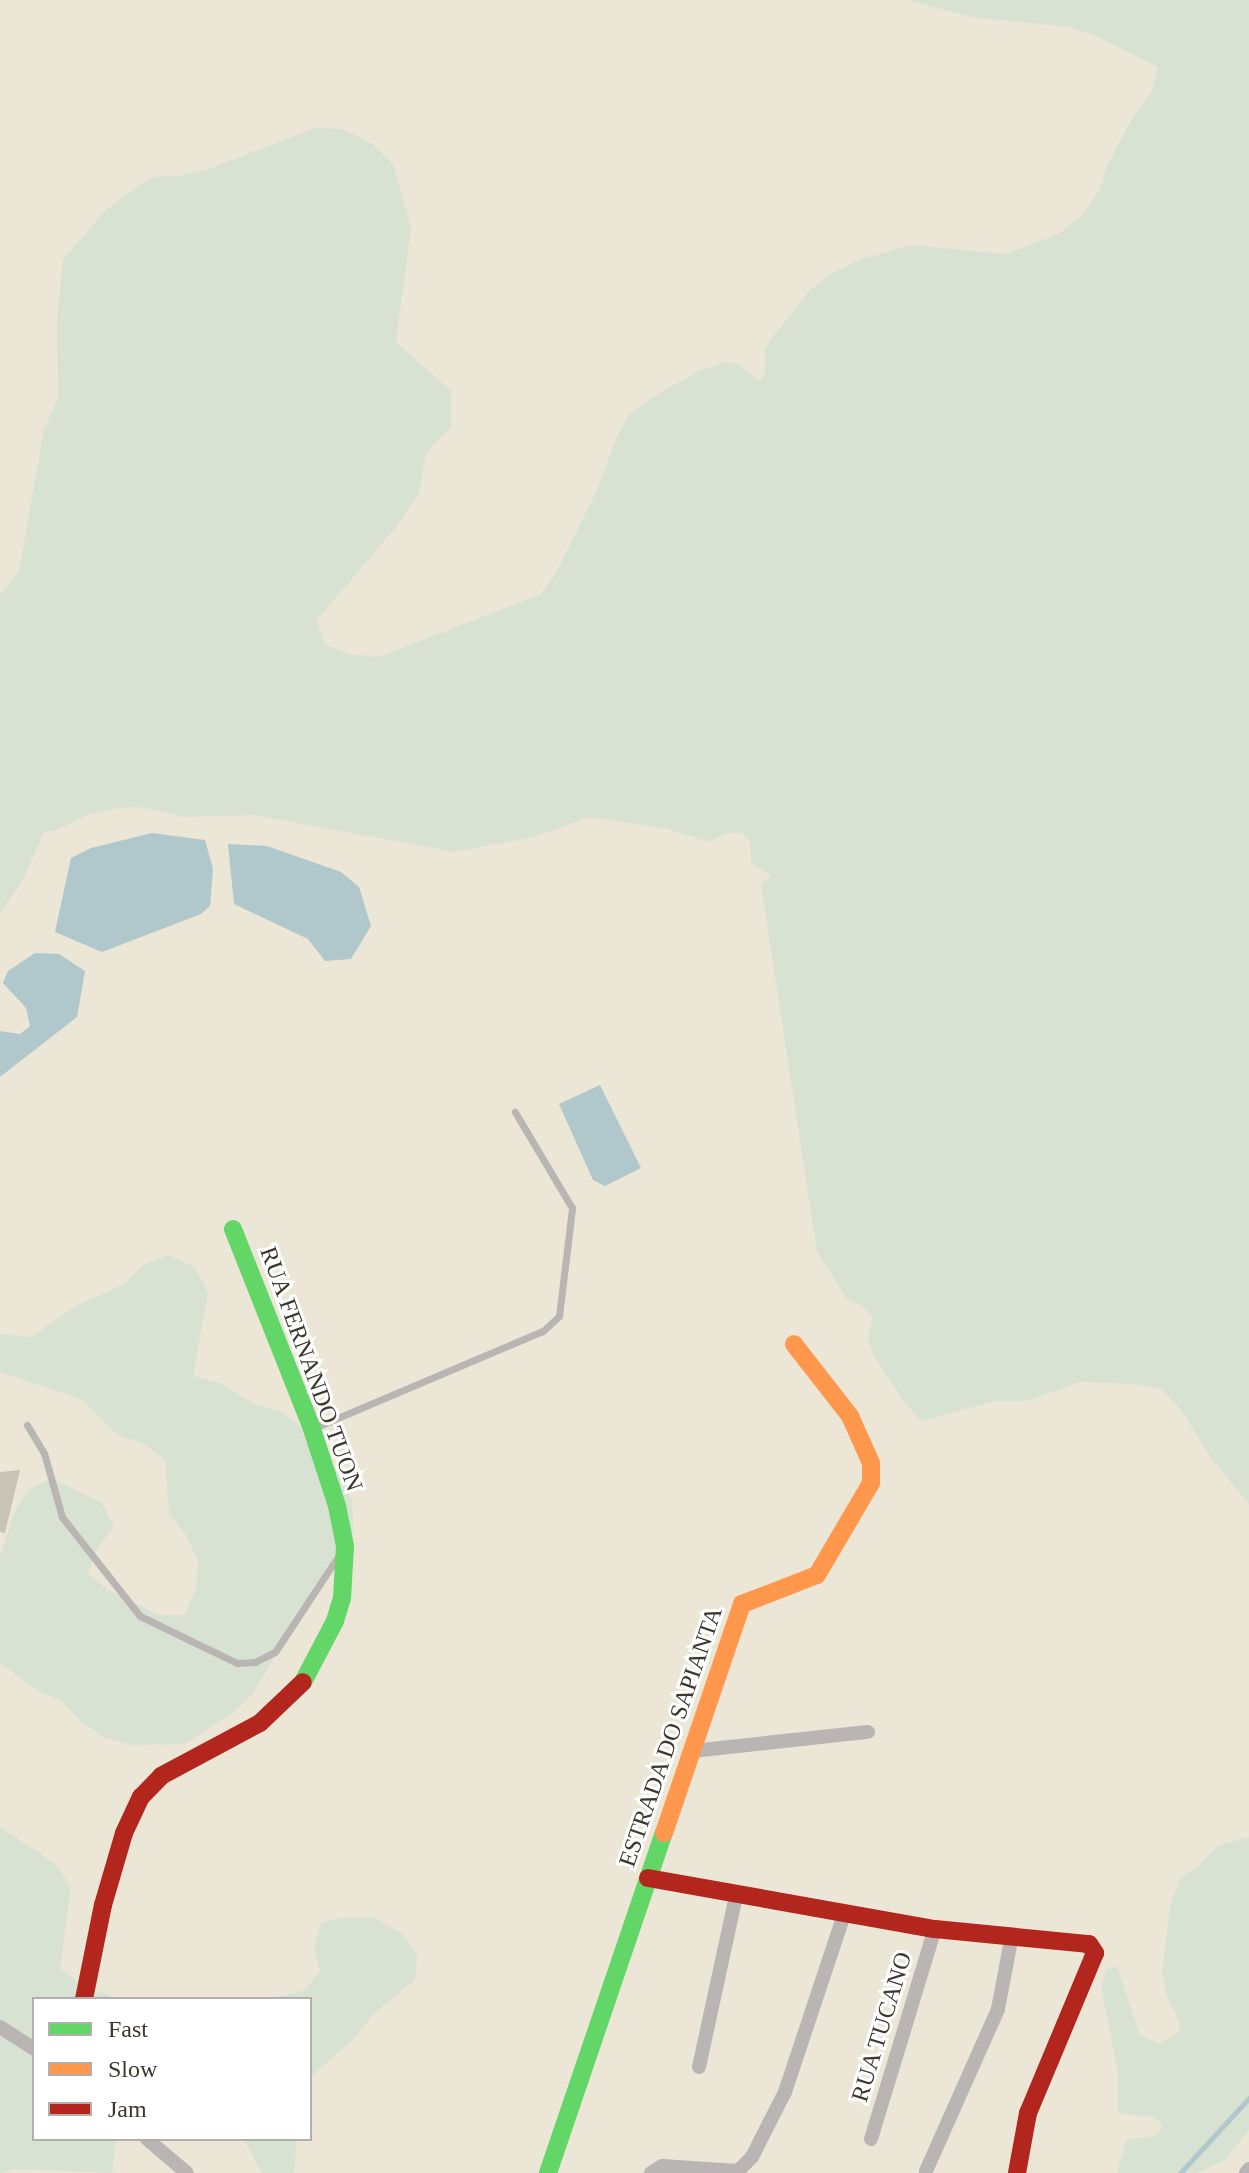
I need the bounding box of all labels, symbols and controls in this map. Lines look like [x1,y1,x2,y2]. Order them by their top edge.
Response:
street label: RUA FERNANDO TUON [253,1242,369,1496]
street label: ESTRADA DO SAPIANTA [613,1603,729,1871]
street label: RUA TUCANO [845,1948,919,2106]
legend [32,1997,312,2141]
text: Fast [108,2016,148,2042]
text: Slow [108,2056,157,2082]
text: Jam [108,2096,147,2122]

